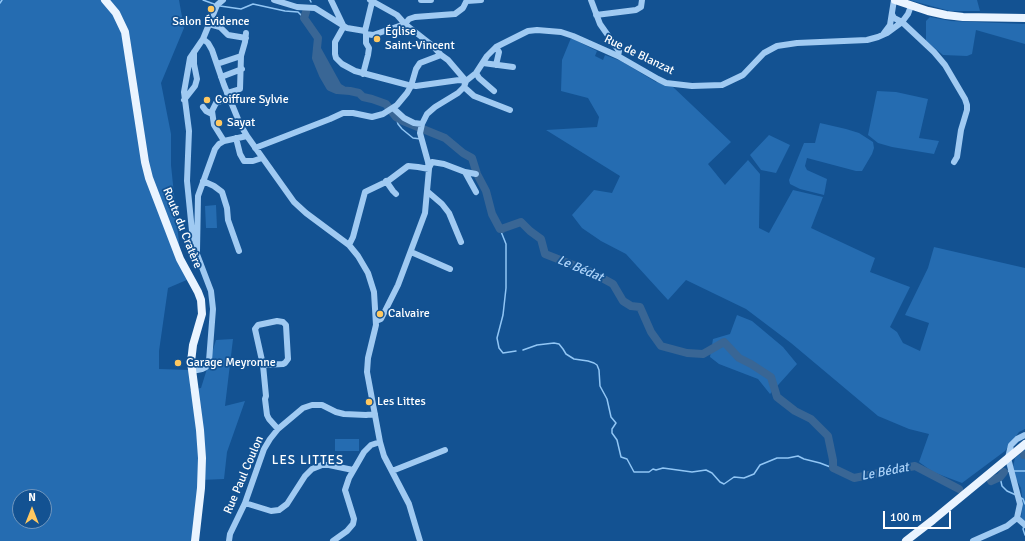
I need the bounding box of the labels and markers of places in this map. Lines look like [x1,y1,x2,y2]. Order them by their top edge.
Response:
marker: Salon Évidence [206,4,216,14]
place label: Salon Évidence [172,15,250,29]
place label: Église Saint-Vincent [385,25,455,53]
marker: Église Saint-Vincent [372,34,382,44]
place label: Coiffure Sylvie [215,93,289,107]
marker: Coiffure Sylvie [202,95,212,105]
place label: Sayat [227,116,255,130]
marker: Sayat [214,118,224,128]
place label: Calvaire [388,307,430,321]
marker: Calvaire [375,309,385,319]
place label: Garage Meyronne [186,356,276,370]
marker: Garage Meyronne [173,358,183,368]
place label: Les Littes [377,395,426,409]
marker: Les Littes [364,397,374,407]

